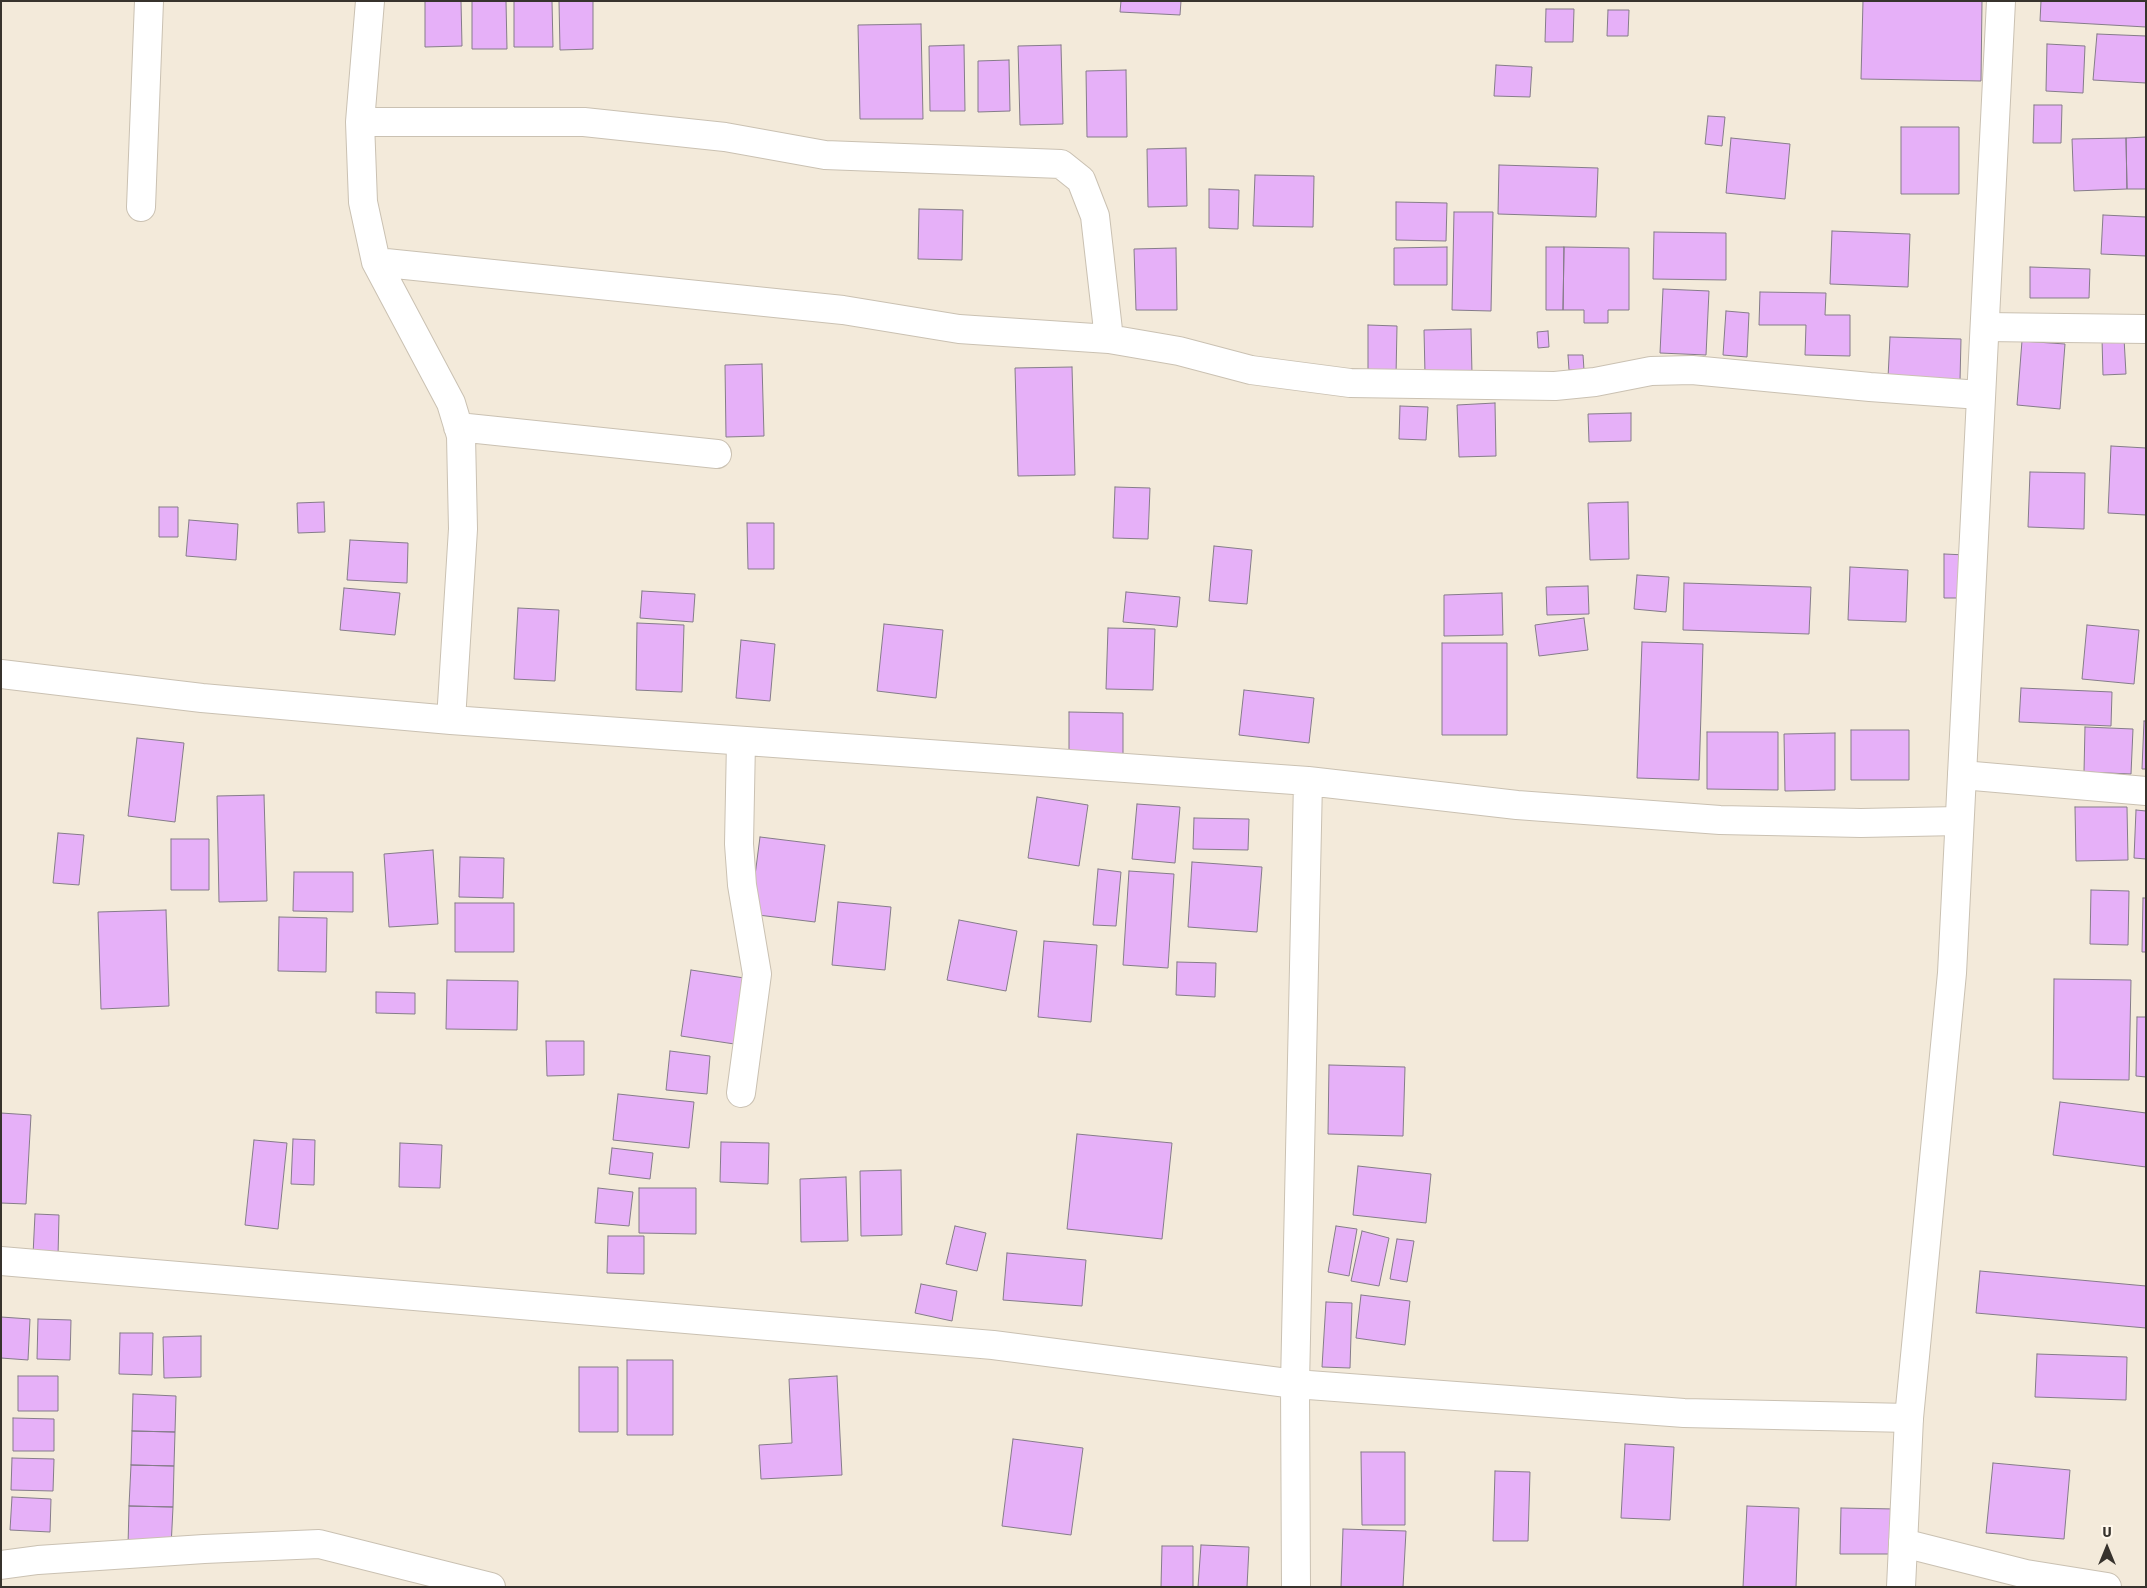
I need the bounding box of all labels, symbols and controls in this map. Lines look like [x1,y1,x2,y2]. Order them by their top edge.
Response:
north arrow [2082,1523,2132,1573]
text: U [2102,1524,2112,1541]

